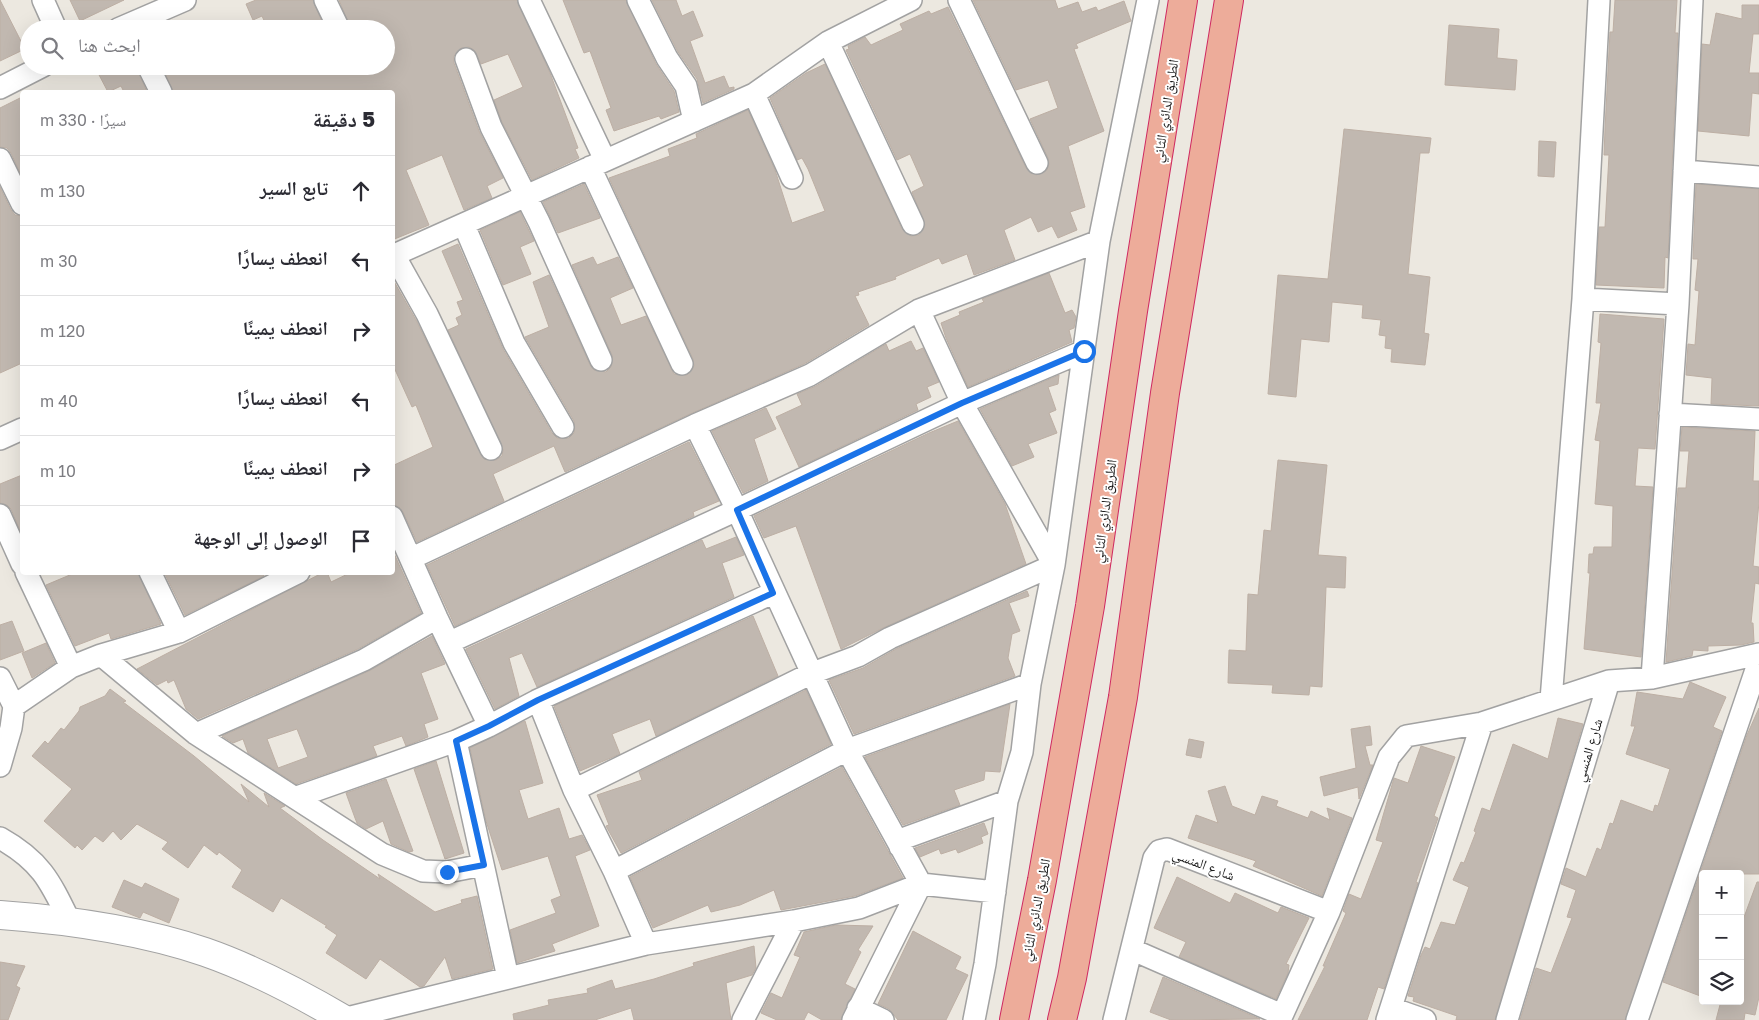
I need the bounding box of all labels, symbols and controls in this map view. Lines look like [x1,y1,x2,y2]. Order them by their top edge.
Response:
search box [20,20,395,75]
text: ابحث هنا [78,33,141,56]
icon: search [38,34,66,62]
street label: الطريق الدائري الثاني [1148,58,1185,164]
text: 5 دقيقة [313,106,375,132]
text: سيرًا · 330 m [40,110,126,130]
text: تابع السير [260,176,328,199]
icon: ahead [347,177,375,205]
text: 130 m [40,181,85,201]
text: انعطف يسارًا [237,246,328,269]
icon: left [347,247,375,275]
text: 30 m [40,251,77,271]
text: انعطف يمينًا [243,316,328,339]
icon: right [347,317,375,345]
text: 120 m [40,321,85,341]
route start [1073,340,1096,363]
text: انعطف يسارًا [237,386,328,409]
icon: left [347,387,375,415]
text: 40 m [40,391,78,411]
text: انعطف يمينًا [243,456,328,479]
icon: right [347,457,375,485]
street label: الطريق الدائري الثاني [1088,458,1123,564]
text: 10 m [40,461,76,481]
text: الوصول إلى الوجهة [194,526,328,549]
icon: arrive [347,527,375,555]
street label: شارع المنسي [1570,716,1609,785]
street label: شارع المنسي [1169,844,1237,887]
street label: الطريق الدائري الثاني [1017,857,1057,964]
route end [436,861,459,884]
map controls [1699,870,1744,1005]
button: + [1699,870,1744,915]
button: − [1699,915,1744,960]
button: layers [1699,960,1744,1005]

